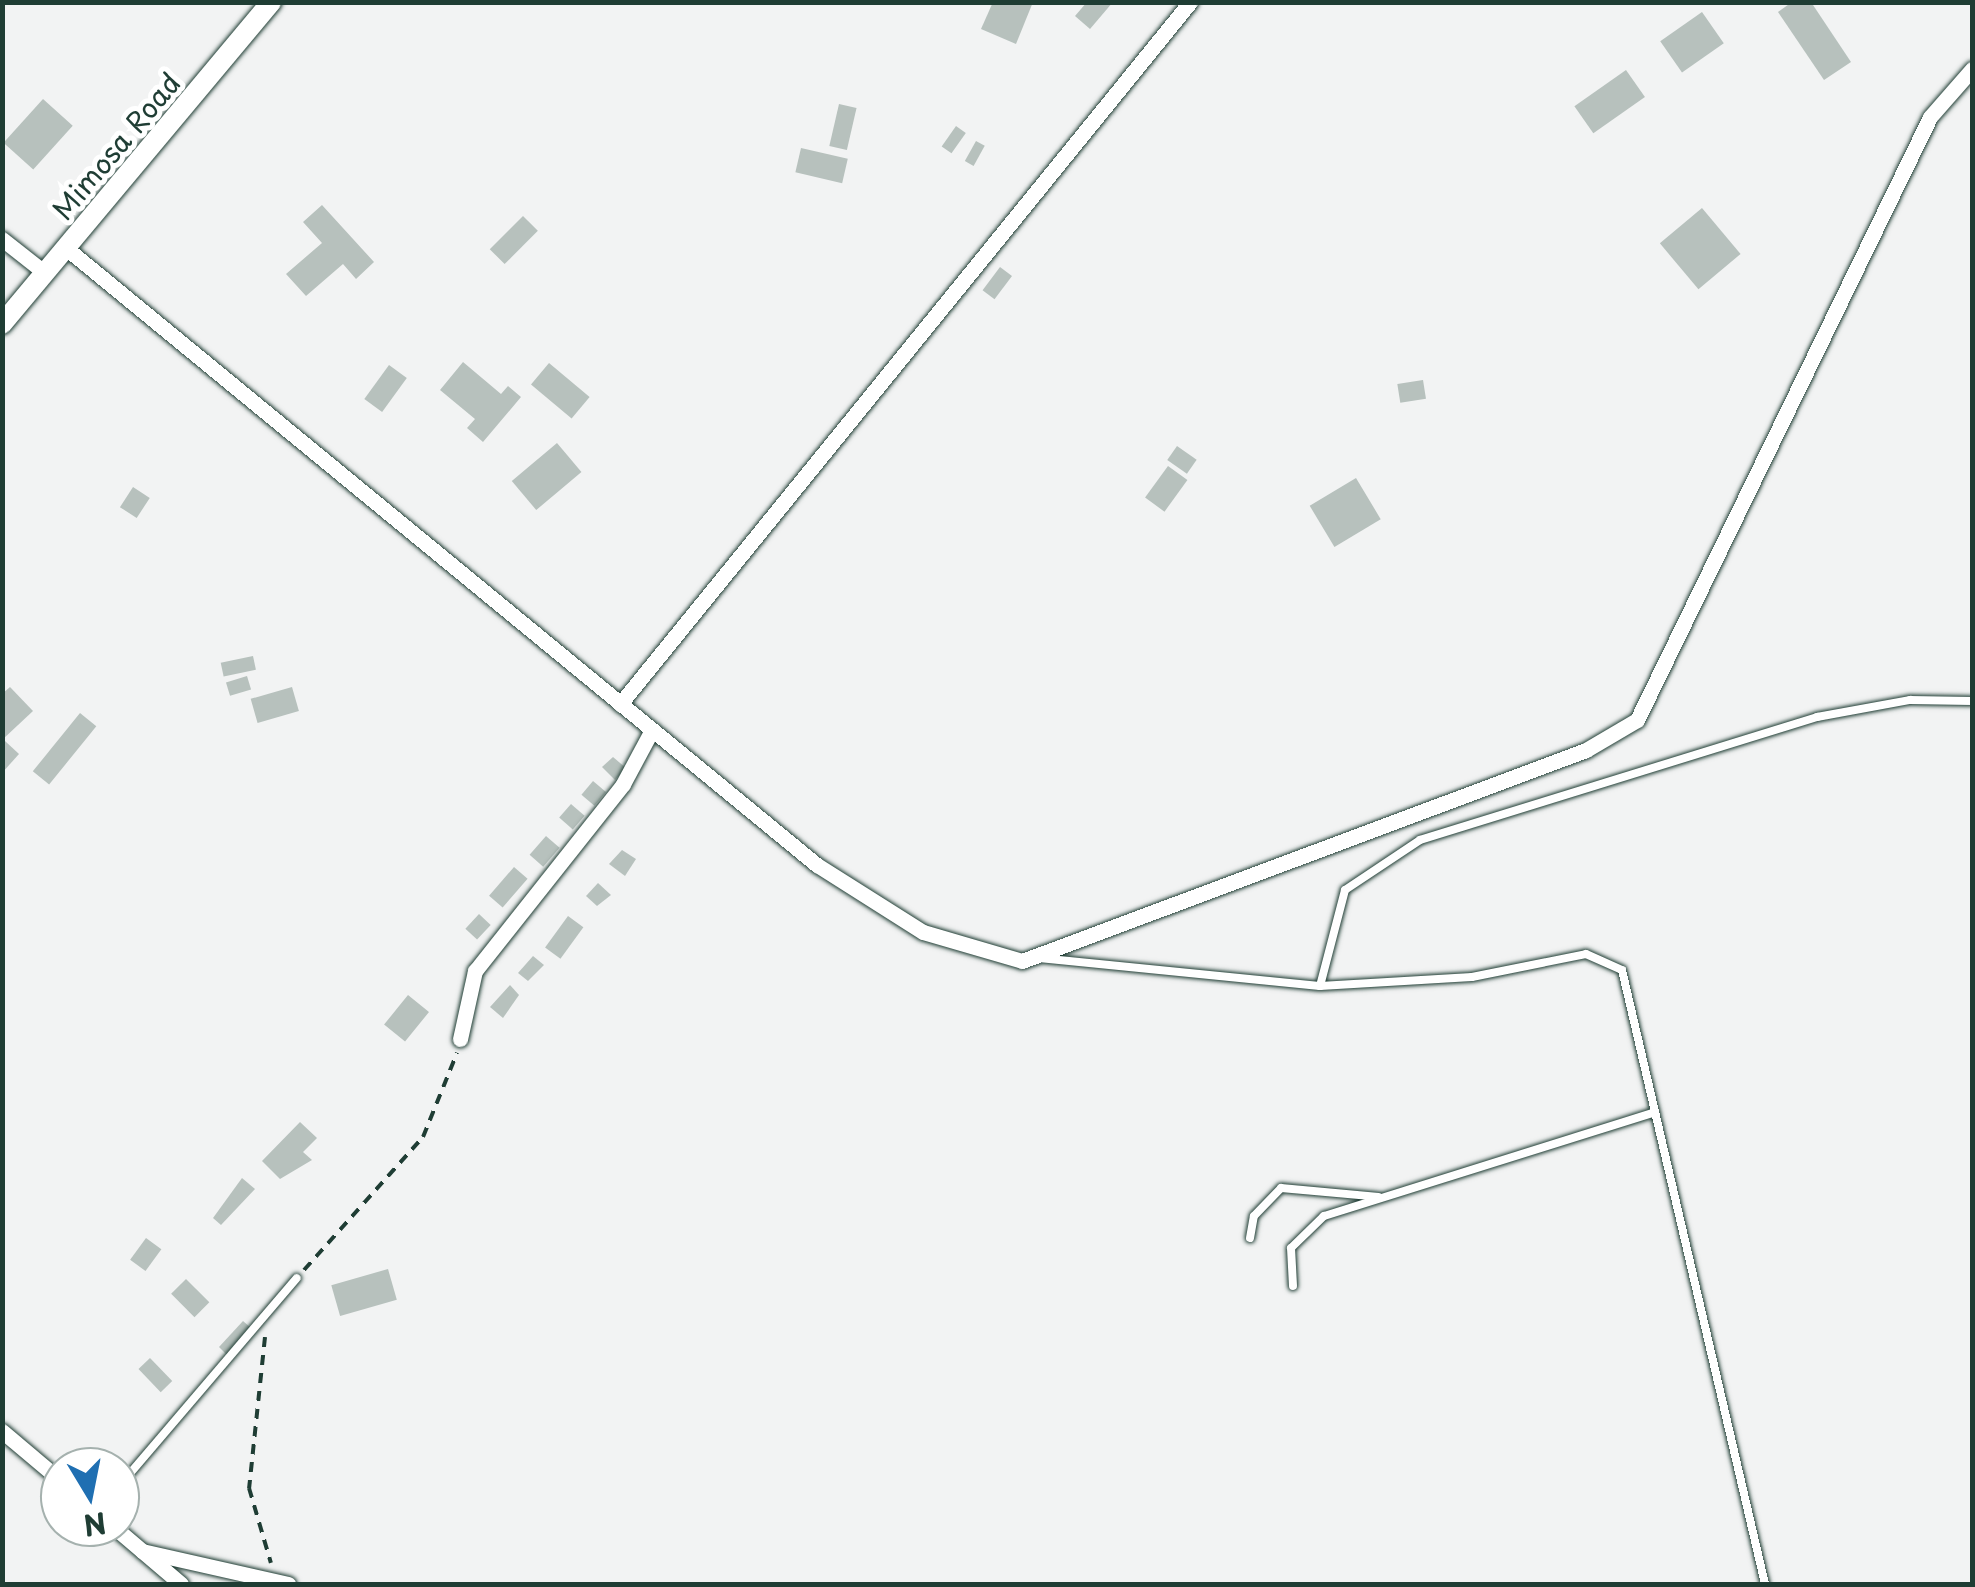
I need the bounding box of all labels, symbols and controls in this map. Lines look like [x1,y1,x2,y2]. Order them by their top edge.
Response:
street label: Mimosa Road [45,66,187,226]
north arrow [40,1447,140,1547]
text: N [80,1502,110,1548]

